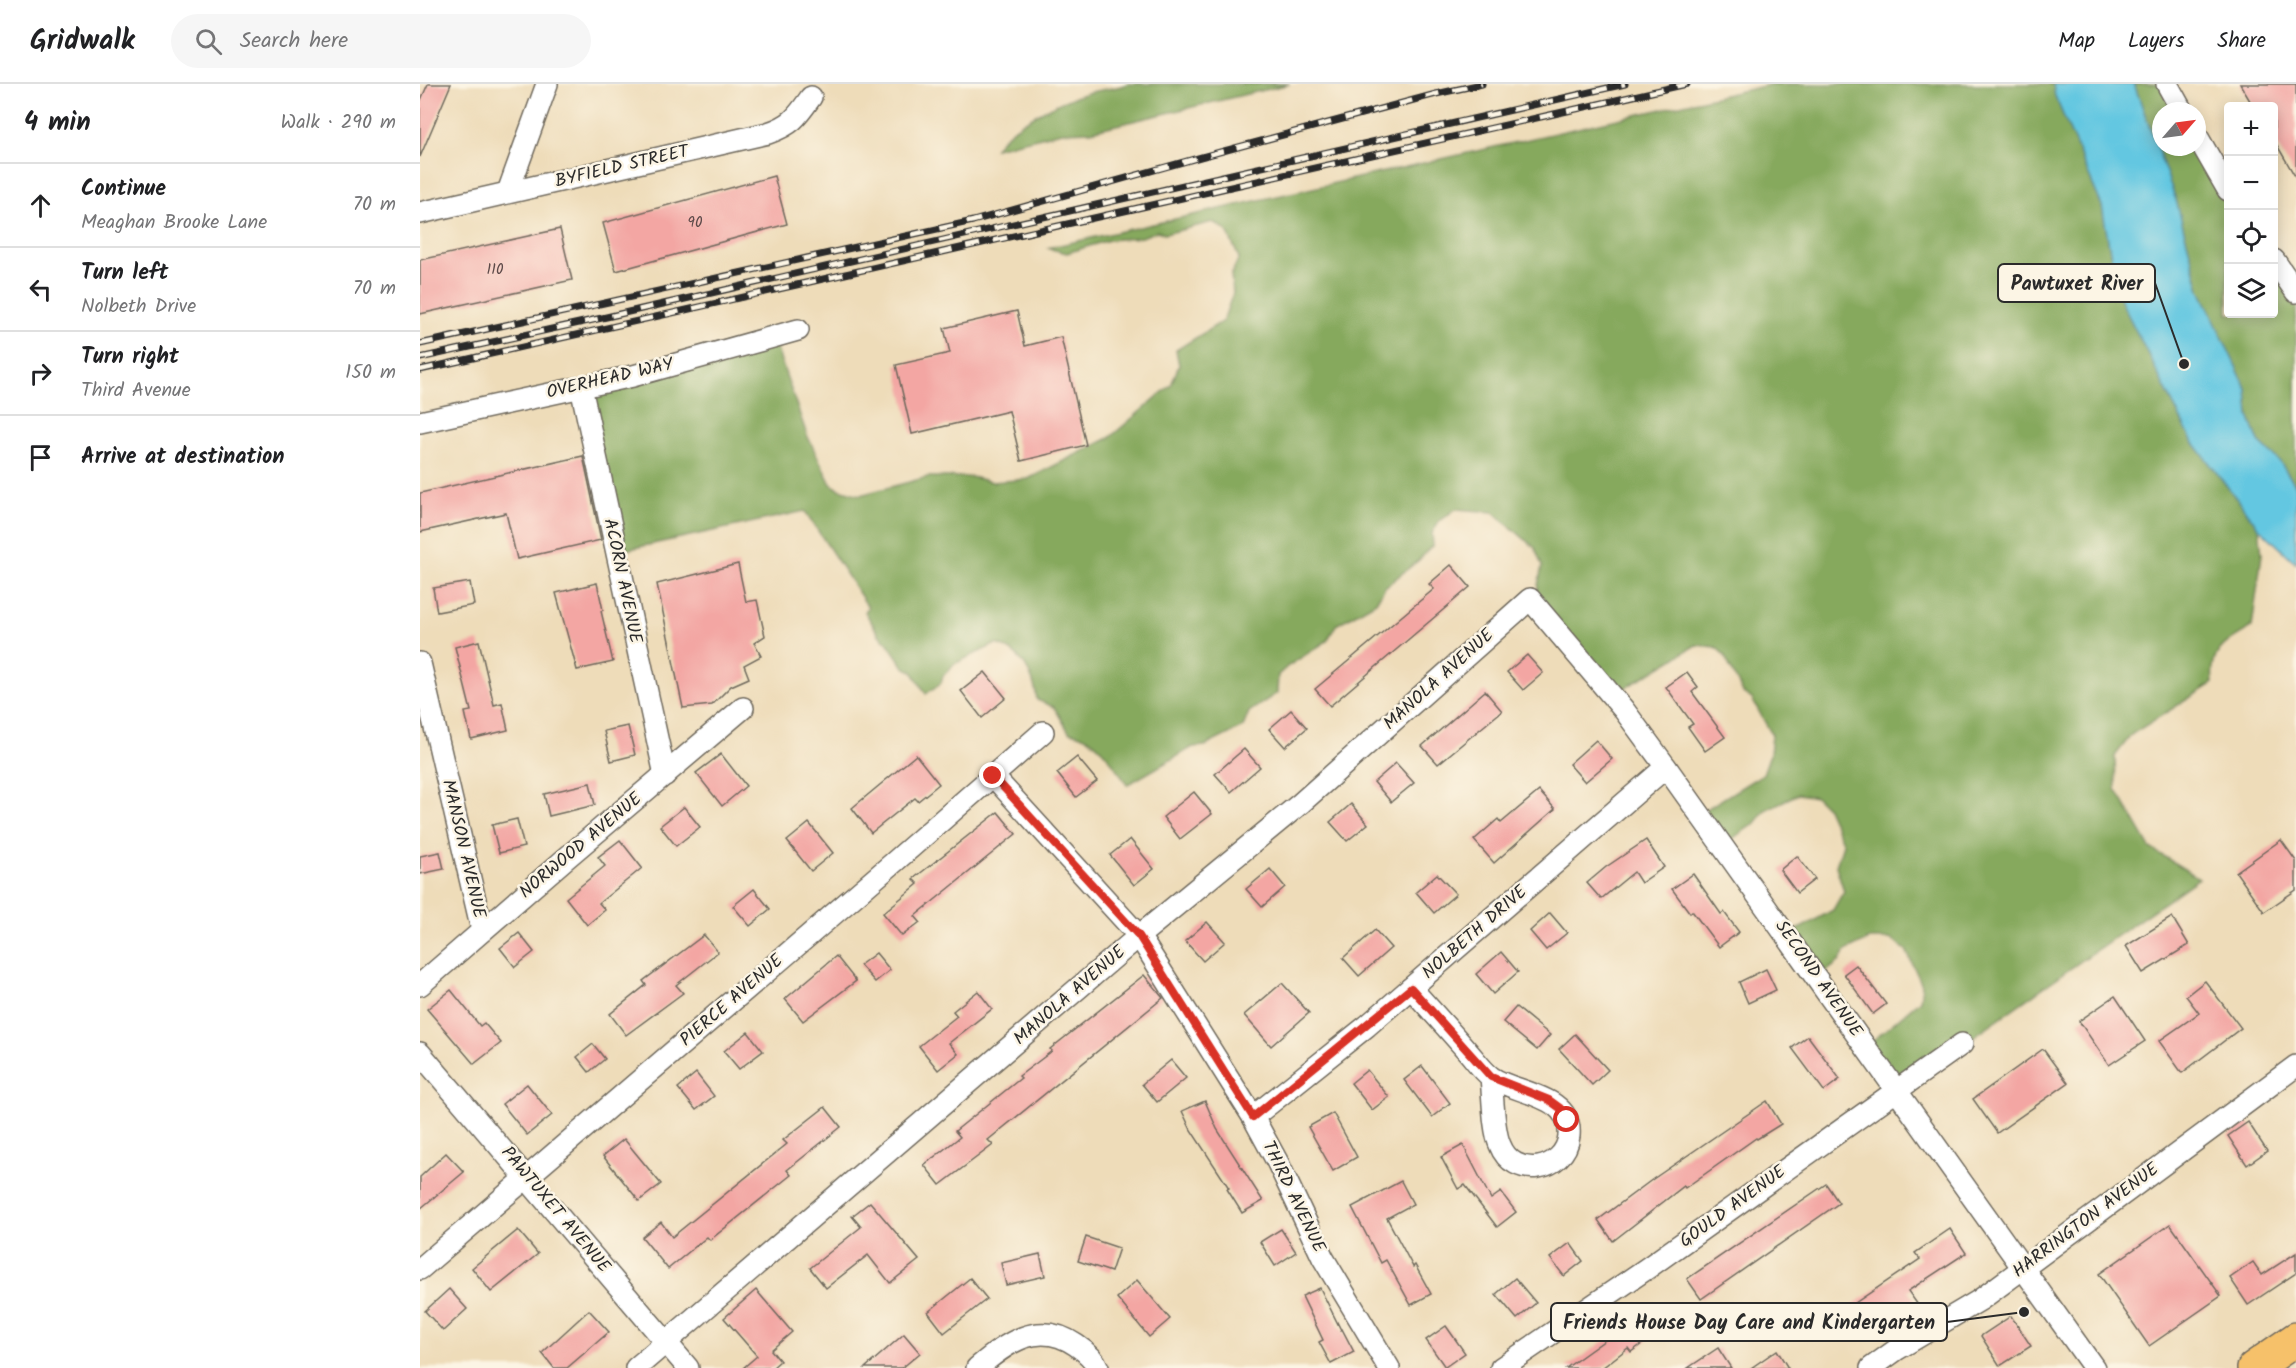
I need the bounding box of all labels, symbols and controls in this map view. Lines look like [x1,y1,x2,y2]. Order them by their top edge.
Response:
search box [171,14,591,68]
text: Gridwalk [30,19,135,64]
text: Search here [240,24,348,59]
icon: search [192,25,225,58]
text: Map [2058,25,2095,58]
text: Layers [2128,25,2184,58]
text: Share [2217,25,2266,58]
text: 4 min [24,102,91,144]
north arrow [2152,102,2206,156]
map controls [2224,102,2278,318]
button: + [2224,102,2278,156]
text: Walk · 290 m [281,107,396,139]
street label: BYFIELD STREET [552,137,693,196]
button: − [2224,156,2278,210]
text: Continue [81,172,166,207]
icon: ahead [24,189,57,222]
text: 70 m [353,189,396,221]
text: Meaghan Brooke Lane [81,207,267,239]
button: locate [2224,210,2278,264]
house number: 90 [688,211,703,235]
text: Turn left [81,256,168,291]
house number: 110 [487,258,504,282]
callout: Pawtuxet River [1998,264,2155,302]
button: layers [2224,264,2278,318]
text: Pawtuxet River [2011,269,2144,301]
icon: left [24,273,57,306]
text: 70 m [353,273,396,305]
text: Nolbeth Drive [81,291,196,323]
text: Turn right [81,340,179,375]
street label: OVERHEAD WAY [544,350,677,408]
icon: right [24,357,57,390]
text: 150 m [345,357,396,389]
text: Third Avenue [81,375,191,407]
text: Arrive at destination [81,440,284,475]
icon: arrive [24,441,57,474]
street label: ACORN AVENUE [595,516,650,647]
street label: MANOLA AVENUE [1377,622,1501,738]
route end [979,762,1005,788]
street label: MANSON AVENUE [433,777,493,922]
street label: NORWOOD AVENUE [513,785,649,906]
street label: NOLBETH DRIVE [1416,879,1535,987]
street label: SECOND AVENUE [1767,914,1870,1044]
street label: MANOLA AVENUE [1007,939,1133,1053]
street label: PIERCE AVENUE [674,947,791,1054]
route start [1553,1106,1579,1132]
street label: THIRD AVENUE [1253,1136,1333,1258]
street label: PAWTUXET AVENUE [493,1140,617,1280]
street label: HARRINGTON AVENUE [2006,1156,2166,1286]
street label: GOULD AVENUE [1674,1158,1793,1256]
callout: Friends House Day Care and Kindergarten [1551,1303,1947,1341]
text: Friends House Day Care and Kindergarten [1563,1308,1935,1340]

